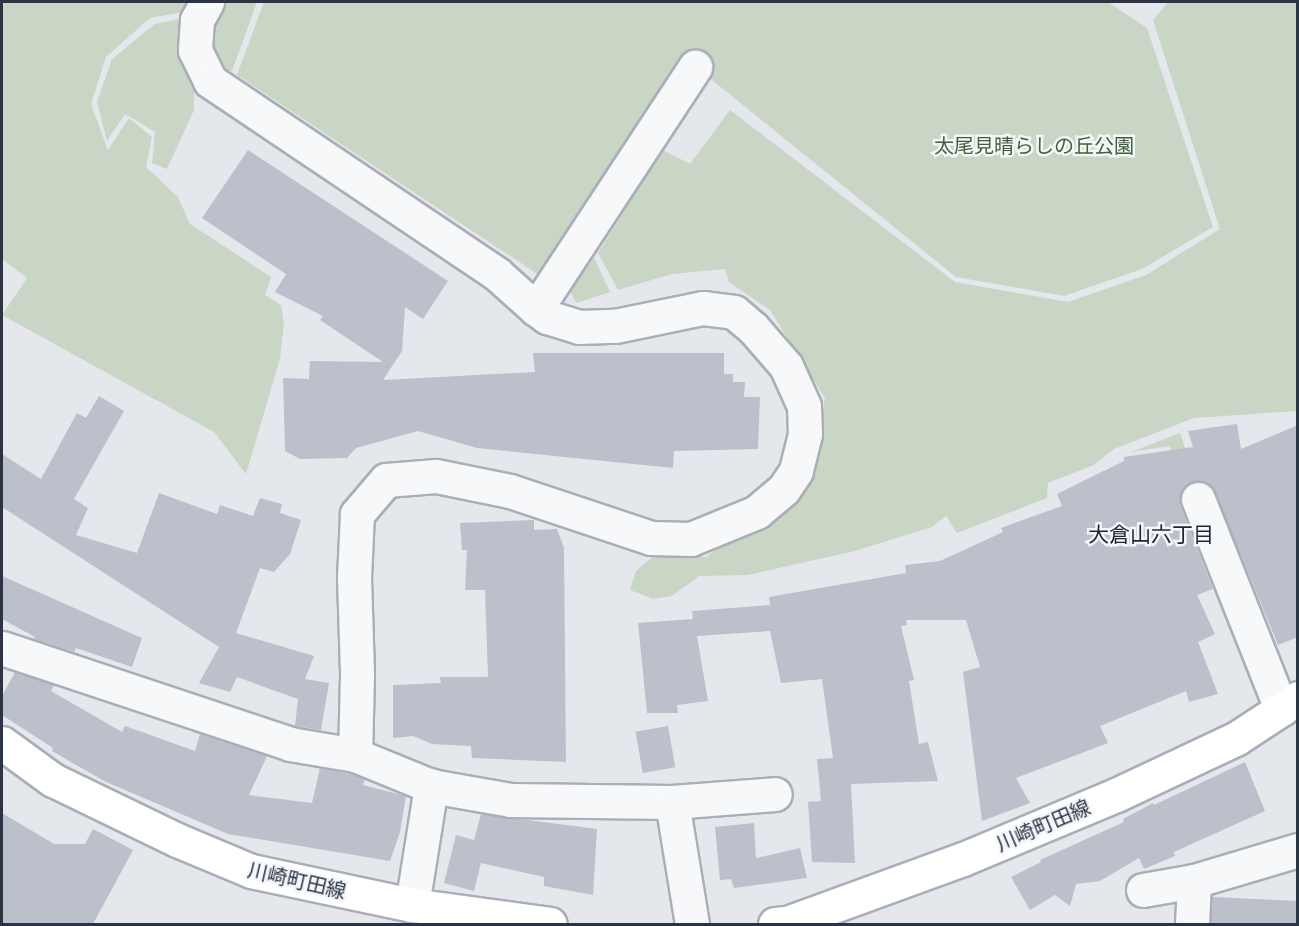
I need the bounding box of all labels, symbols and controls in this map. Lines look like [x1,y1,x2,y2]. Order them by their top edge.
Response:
park label: 太尾見晴らしの丘公園 [934,133,1134,157]
district label: 大倉山六丁目 [1088,521,1214,547]
street label: 川崎町田線 [992,794,1094,856]
street label: 川崎町田線 [246,857,348,903]

